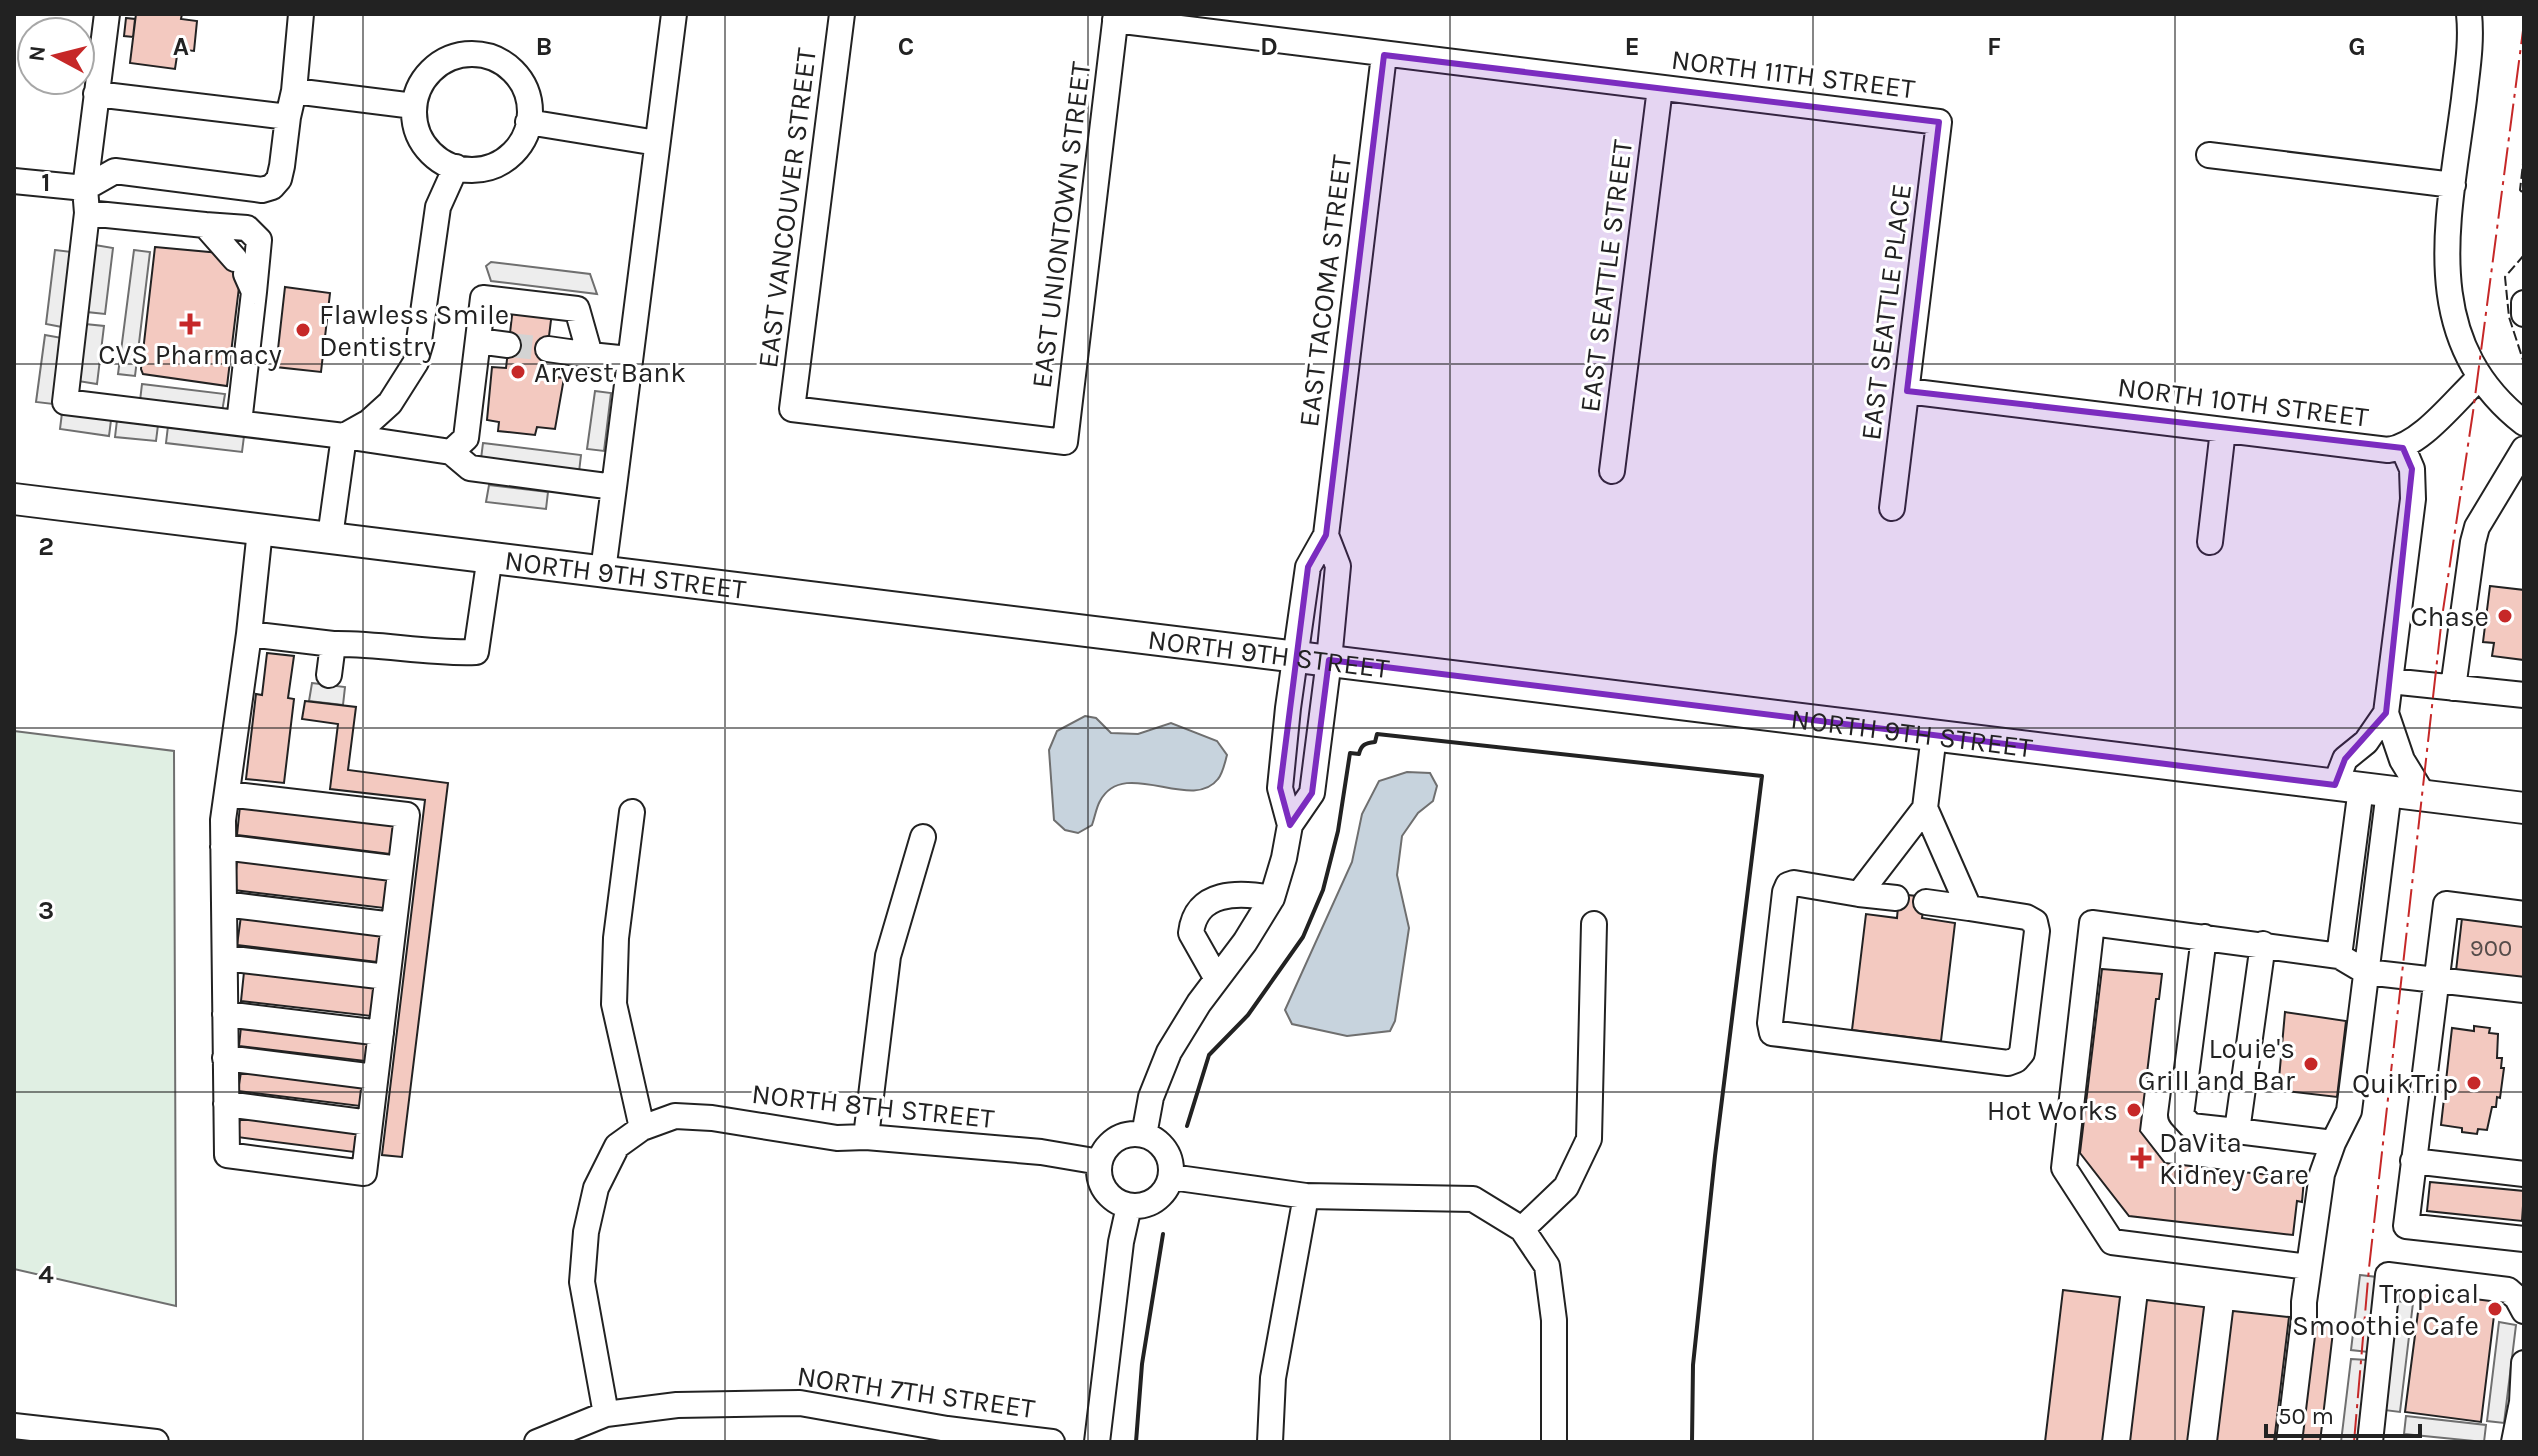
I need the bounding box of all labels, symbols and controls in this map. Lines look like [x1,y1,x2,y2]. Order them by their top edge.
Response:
north arrow [16,16,96,96]
text: A [173,31,189,62]
text: B [536,31,552,62]
text: C [898,31,914,62]
text: D [1260,31,1278,62]
text: E [1624,31,1640,62]
text: F [1987,31,2001,62]
text: G [2348,31,2366,62]
street label: NORTH 11TH STREET [1669,43,1917,105]
text: N [23,44,51,63]
street label: EAST VANCOUVER STREET [751,46,823,370]
street label: EAST UNIONTOWN STREET [1025,60,1097,390]
street label: EAST SEATTLE STREET [1573,138,1639,414]
street label: EAST TACOMA STREET [1292,153,1358,429]
text: 1 [41,167,51,198]
street label: EAST SEATTLE PLACE [1854,182,1918,442]
place label: Flawless Smile Dentistry [319,298,509,363]
marker: CVS Pharmacy [181,315,199,333]
marker: Flawless Smile Dentistry [294,321,312,339]
place label: CVS Pharmacy [98,338,282,371]
place label: Arvest Bank [534,356,686,389]
marker: Arvest Bank [509,363,527,381]
street label: NORTH 10TH STREET [2116,370,2370,434]
text: 2 [38,531,54,562]
street label: NORTH 9TH STREET [503,543,748,605]
place label: Chase [2410,600,2489,633]
marker: Chase [2496,607,2514,625]
street label: NORTH 9TH STREET [1146,622,1391,685]
street label: NORTH 9TH STREET [1789,701,2034,764]
text: 3 [38,895,54,926]
house number: 900 [2470,934,2512,962]
place label: Louie's Grill and Bar [2138,1032,2296,1097]
marker: Louie's Grill and Bar [2302,1055,2320,1073]
place label: QuikTrip [2352,1067,2458,1100]
marker: QuikTrip [2465,1074,2483,1092]
street label: NORTH 8TH STREET [750,1077,996,1135]
place label: Hot Works [1987,1094,2118,1127]
marker: Hot Works [2125,1101,2143,1119]
place label: DaVita Kidney Care [2159,1126,2309,1191]
marker: DaVita Kidney Care [2130,1147,2152,1169]
text: 4 [38,1259,54,1290]
place label: Tropical Smoothie Cafe [2292,1277,2479,1342]
marker: Tropical Smoothie Cafe [2486,1300,2504,1318]
street label: NORTH 7TH STREET [795,1359,1037,1425]
scale bar [2266,1388,2420,1438]
text: 50 m [2278,1402,2334,1430]

